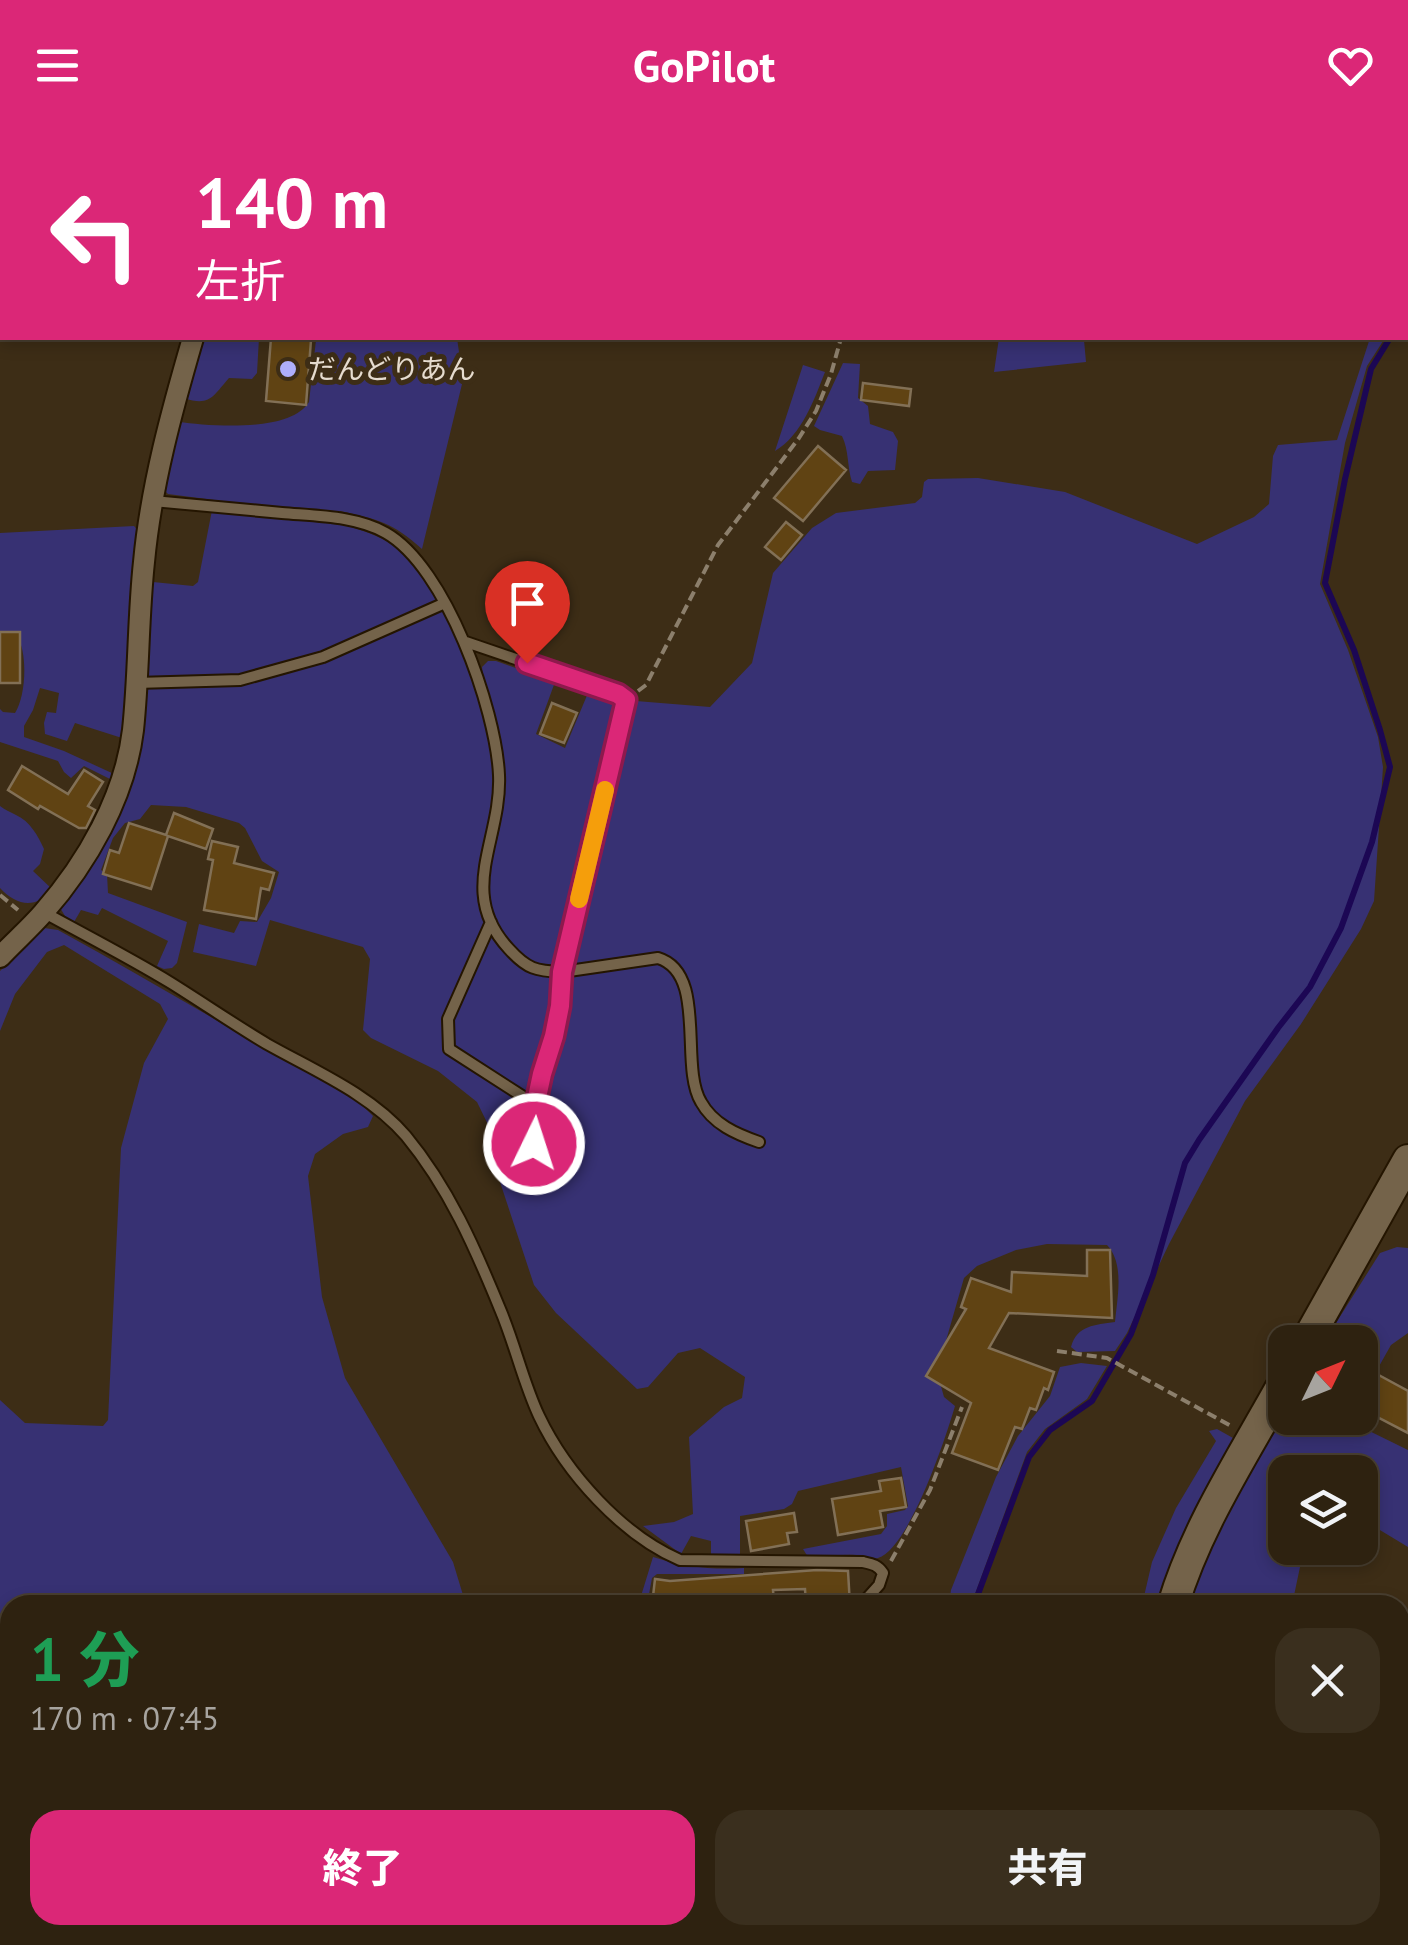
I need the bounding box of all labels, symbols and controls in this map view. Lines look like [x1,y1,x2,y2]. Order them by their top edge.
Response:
text: GoPilot [633,36,775,94]
icon: menu [30,38,85,93]
icon: heart [1323,38,1378,93]
text: 140 m [195,157,388,247]
icon: left [30,170,160,300]
text: 左折 [195,251,285,309]
place label: だんどりあん [308,350,475,387]
marker: だんどりあん [277,358,299,380]
pin [485,561,570,664]
icon: arrive [500,576,555,631]
position arrow [482,1092,586,1196]
north arrow [1268,1325,1378,1435]
map controls [1268,1325,1378,1565]
button: layers [1268,1455,1378,1565]
text: 1 分 [30,1620,139,1698]
button: close [1275,1628,1380,1733]
text: 170 m · 07:45 [30,1697,219,1739]
button: 終了 [30,1810,695,1925]
button: 共有 [715,1810,1380,1925]

